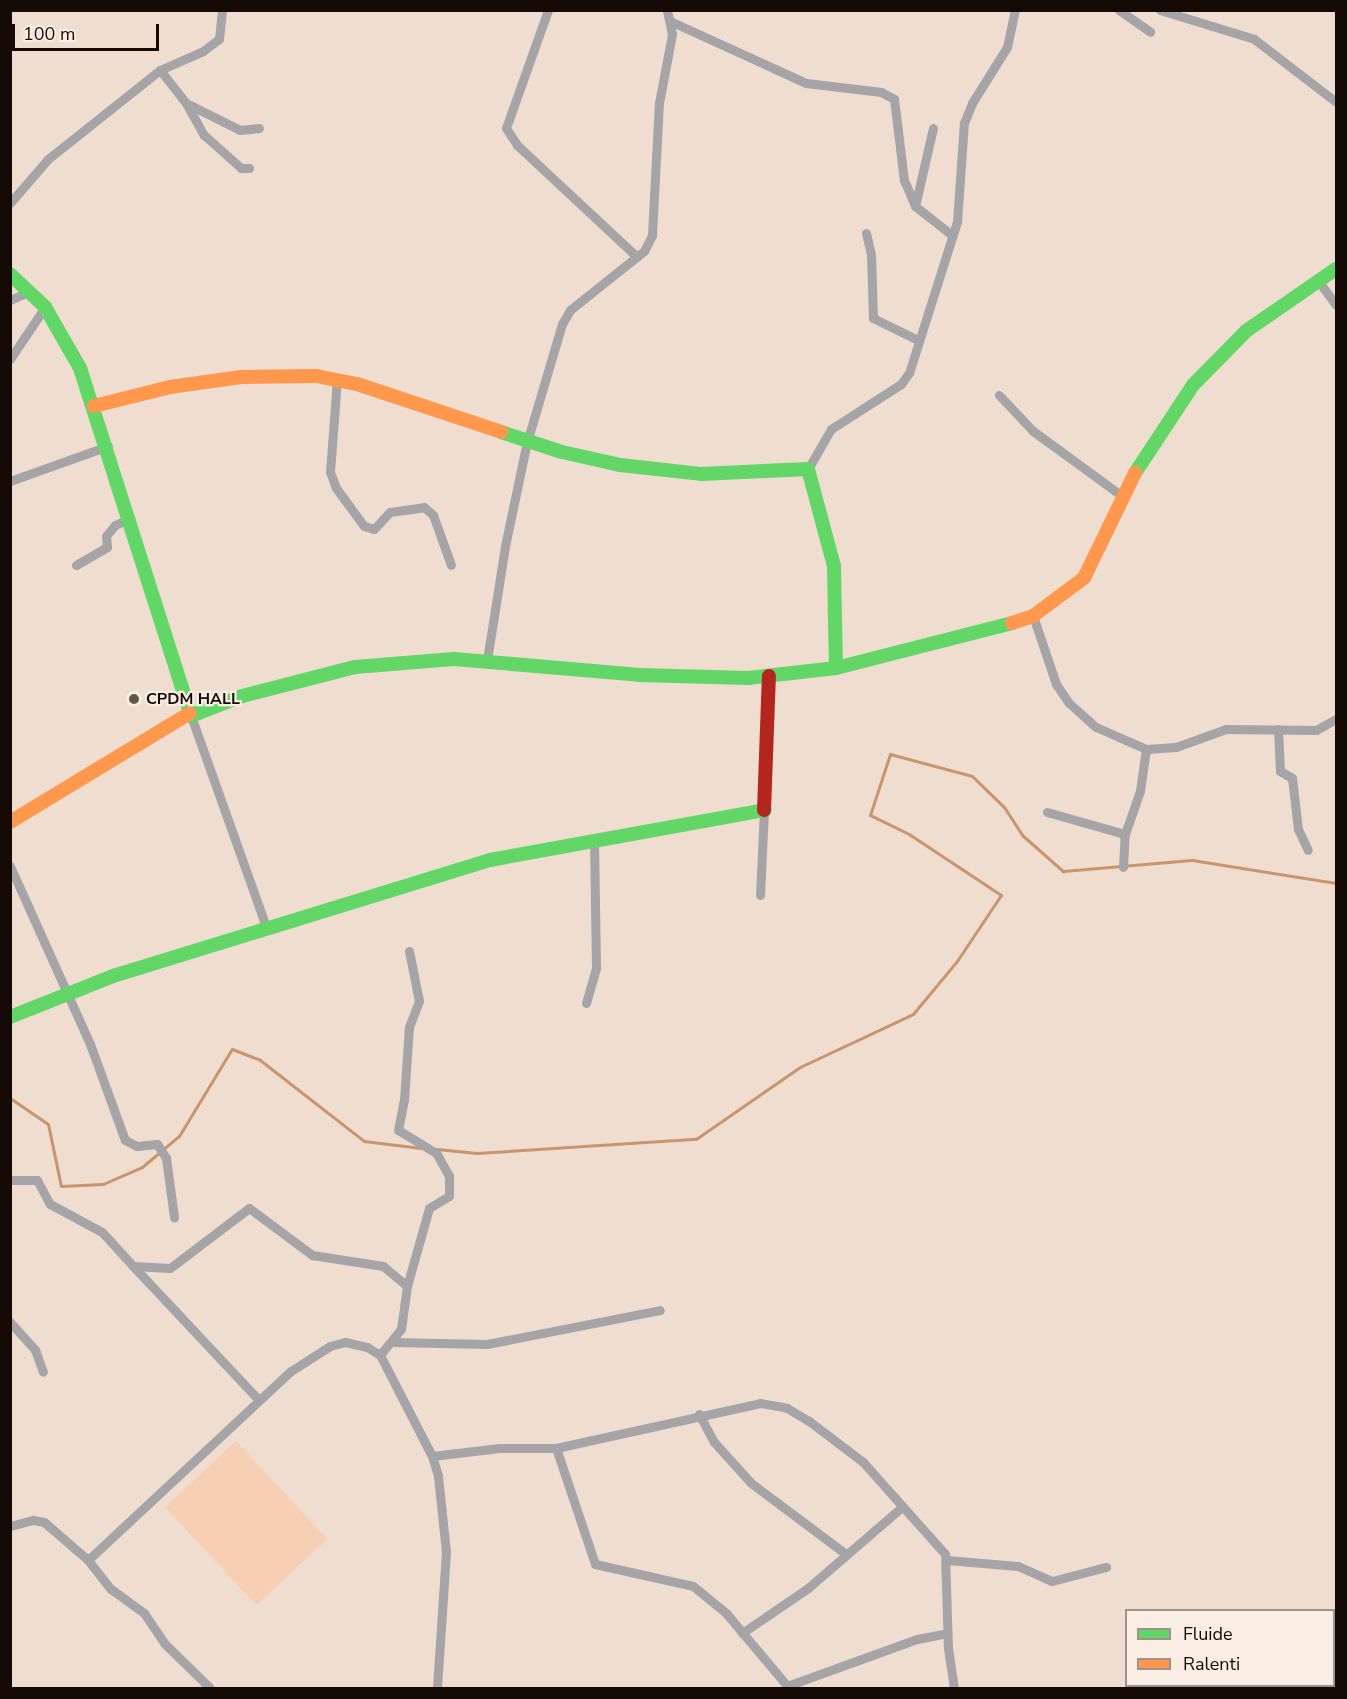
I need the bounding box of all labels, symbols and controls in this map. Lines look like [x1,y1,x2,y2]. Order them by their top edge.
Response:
scale bar [15,12,162,50]
text: 100 m [23,22,75,46]
place label: CPDM HALL [146,689,240,709]
marker: CPDM HALL [127,692,141,706]
legend [1125,1609,1335,1687]
text: Fluide [1183,1622,1233,1646]
text: Ralenti [1183,1652,1240,1676]

